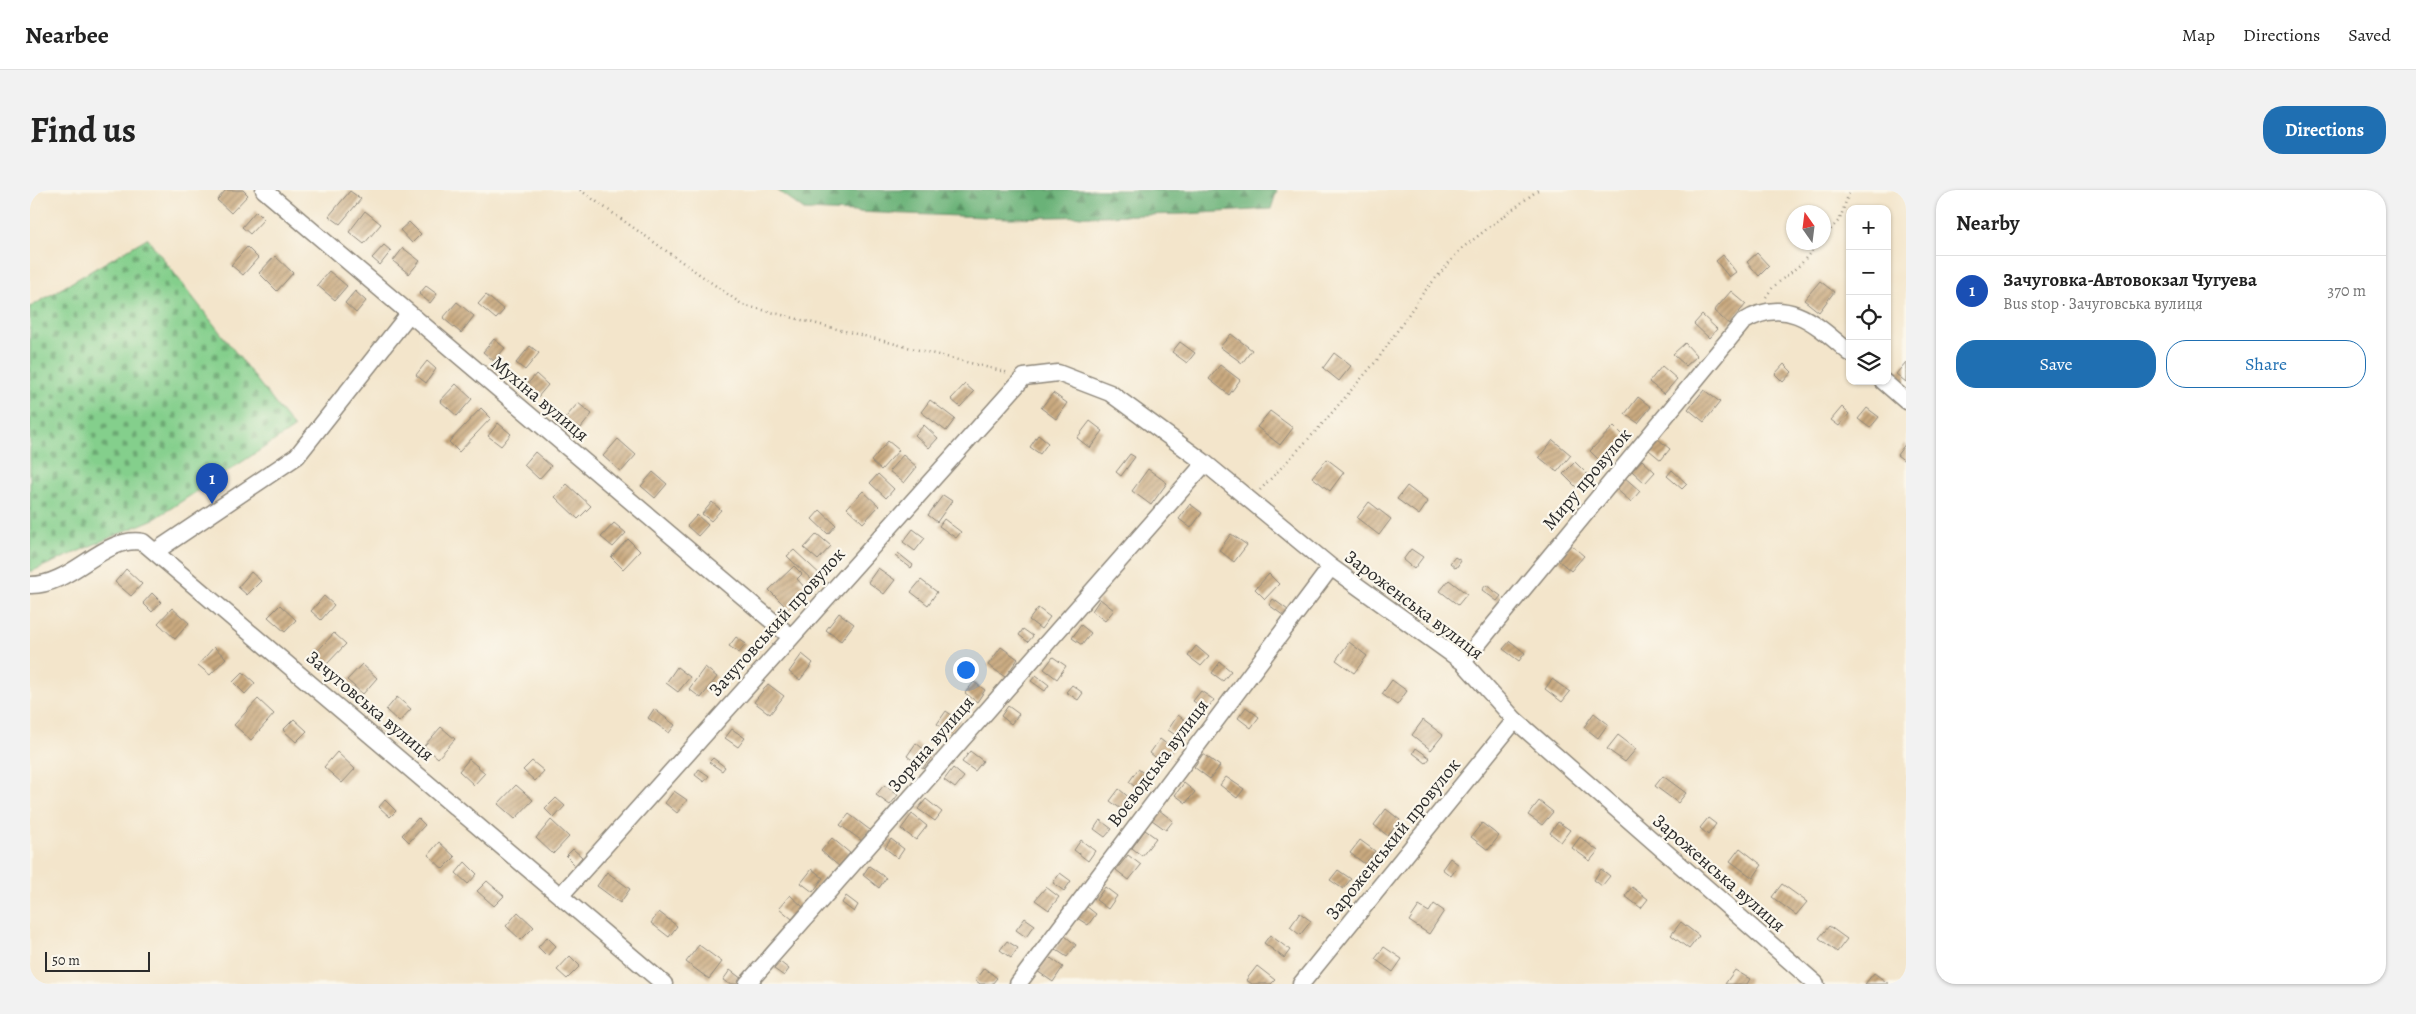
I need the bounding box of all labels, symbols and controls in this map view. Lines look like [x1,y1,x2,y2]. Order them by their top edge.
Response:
text: Nearbee [25,19,109,51]
text: Map [2182,23,2215,47]
text: Directions [2243,23,2320,47]
text: Saved [2348,23,2391,47]
text: Find us [30,106,136,154]
button: Directions [2263,106,2386,154]
north arrow [1786,205,1831,250]
map controls [1846,205,1891,385]
button: + [1846,205,1891,250]
text: Nearby [1956,209,2019,237]
button: − [1846,250,1891,295]
text: Зачуговка-Автовокзал Чугуева [2003,267,2257,293]
text: 1 [1969,280,1975,302]
text: 370 m [2328,280,2366,302]
text: Bus stop · Зачуговська вулиця [2003,293,2203,315]
button: locate [1846,295,1891,340]
button: layers [1846,340,1891,385]
button: Save [1956,340,2156,388]
button: Share [2166,340,2366,388]
street label: Мухіна вулиця [485,350,595,448]
street label: Миру провулок [1537,422,1638,536]
pin: 1 [196,463,228,504]
street label: Зачуговський провулок [703,542,851,702]
street label: Зароженська вулиця [1339,544,1489,666]
street label: Зачуговська вулиця [301,645,439,767]
your location [953,657,979,683]
street label: Зоряна вулиця [882,690,980,798]
street label: Воєводська вулиця [1101,694,1215,832]
street label: Зароженський провулок [1320,753,1466,925]
street label: Зароженська вулиця [1647,808,1791,938]
scale bar [45,949,150,972]
text: 50 m [52,951,80,970]

